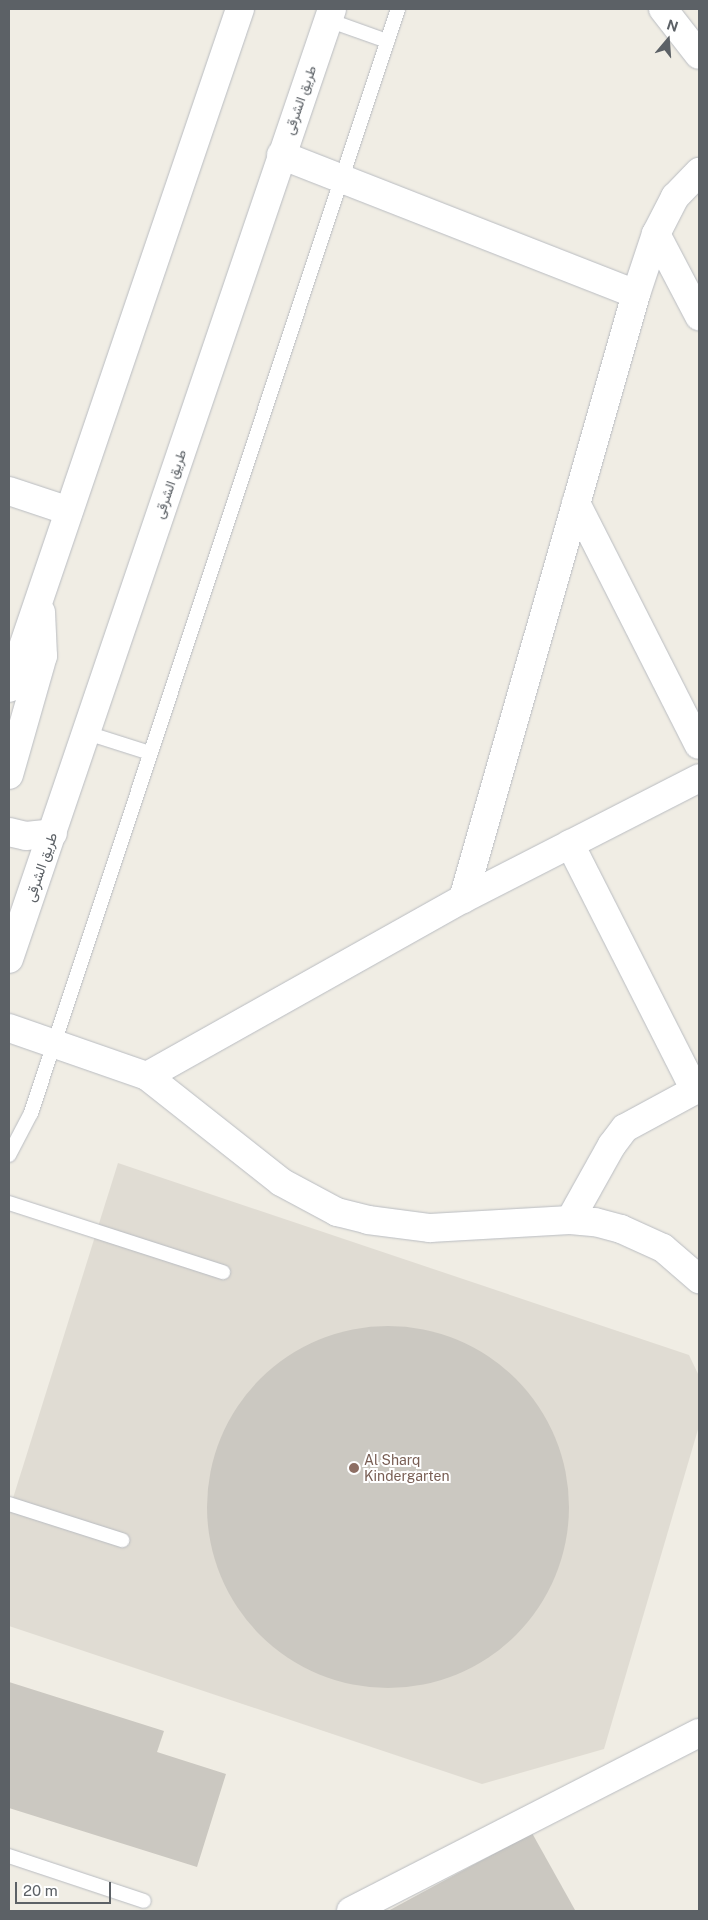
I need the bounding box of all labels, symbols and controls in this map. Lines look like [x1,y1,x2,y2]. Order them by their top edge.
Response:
north arrow [643,15,693,65]
text: N [665,16,680,35]
street label: طريق الشرقى [280,63,320,137]
street label: طريق الشرقى [150,447,190,521]
street label: طريق الشرقى [21,830,61,904]
place label: Al Sharq Kindergarten [364,1452,449,1484]
marker: Al Sharq Kindergarten [348,1462,360,1474]
scale bar [18,1872,114,1904]
text: 20 m [23,1882,58,1899]

